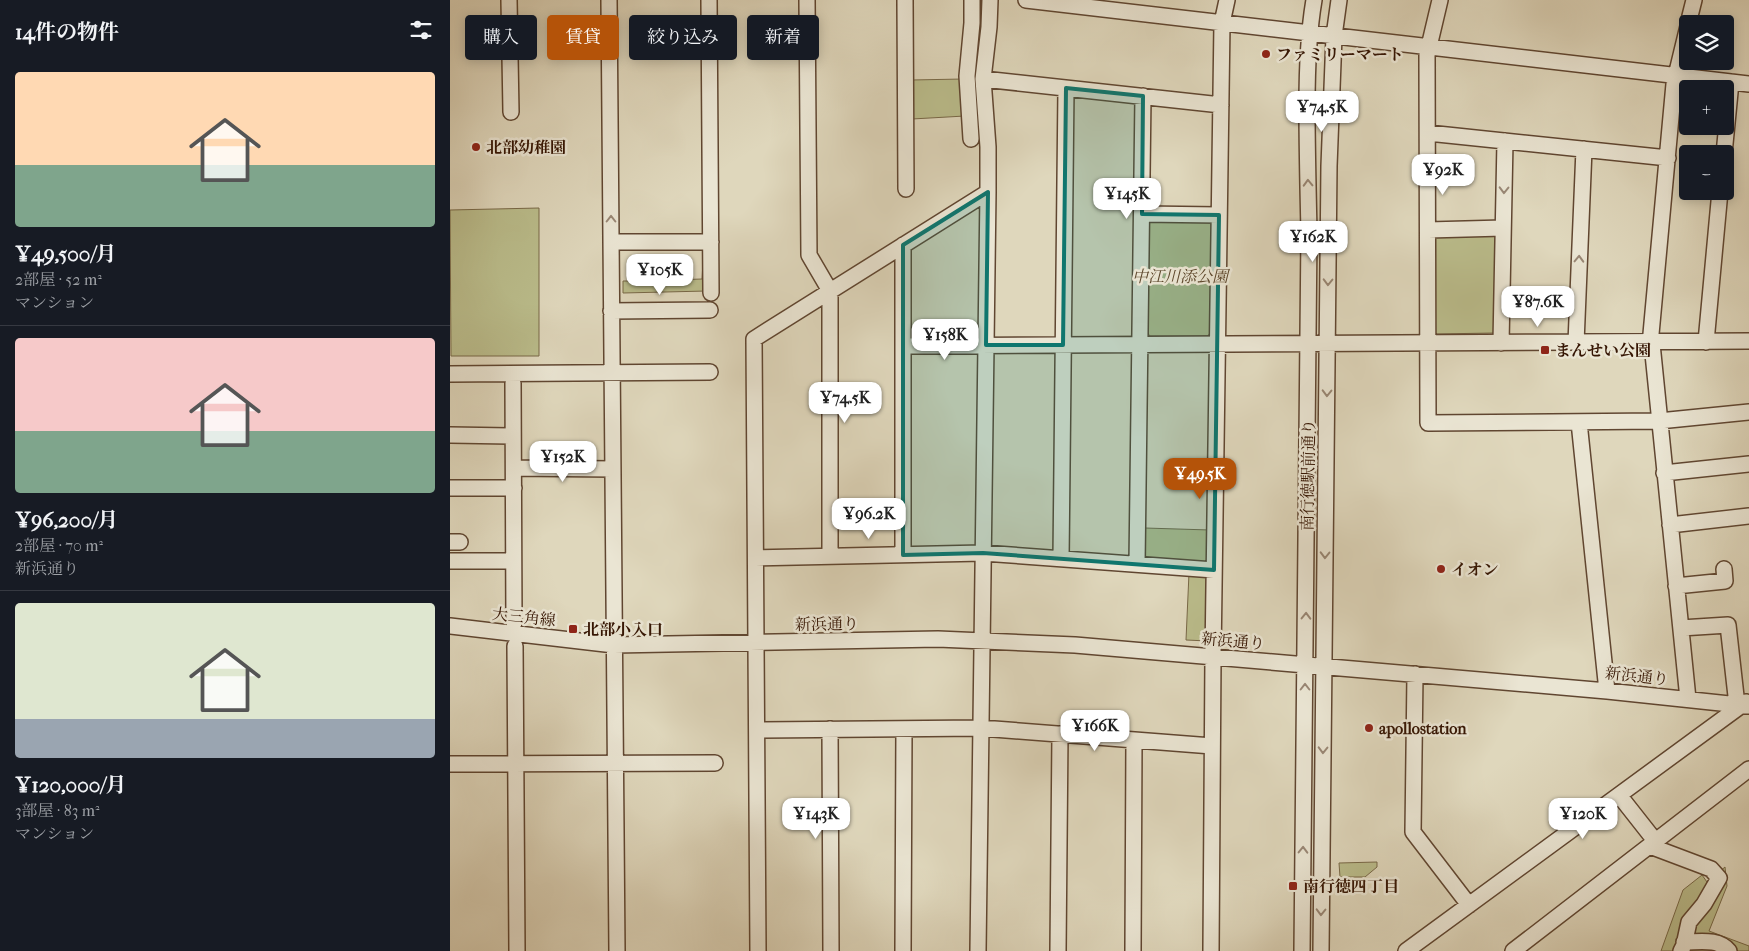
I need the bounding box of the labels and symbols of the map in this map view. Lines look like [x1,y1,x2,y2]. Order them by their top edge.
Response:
place label: ファミリーマート [1276,45,1404,64]
marker: ファミリーマート [1260,48,1272,60]
pin: ¥74.5K [1281,90,1363,133]
place label: 北部幼稚園 [486,138,566,157]
marker: 北部幼稚園 [470,141,482,153]
pin: ¥92K [1413,154,1473,196]
pin: ¥145K [1092,178,1162,220]
one-way arrow [1303,179,1313,187]
one-way arrow [1499,186,1509,194]
one-way arrow [606,215,616,222]
pin: ¥162K [1278,220,1348,263]
pin: ¥105K [625,254,695,296]
one-way arrow [1574,255,1585,263]
park label: 中江川添公園 [1132,267,1231,286]
one-way arrow [1323,279,1333,287]
pin: ¥87.6K [1497,286,1579,328]
pin: ¥158K [910,318,980,361]
place label: まんせい公園 [1555,341,1651,360]
marker: まんせい公園 [1539,344,1551,356]
pin: ¥74.5K [804,382,886,424]
one-way arrow [1322,390,1332,397]
street label: 南行徳駅前通り [1298,419,1318,531]
pin: ¥152K [528,440,598,483]
pin: ¥49.5K [1159,458,1241,500]
pin: ¥96.2K [828,498,910,540]
one-way arrow [1320,552,1330,560]
place label: イオン [1451,560,1499,579]
marker: イオン [1435,563,1447,575]
street label: 大三角線 [491,604,557,630]
one-way arrow [1300,612,1311,620]
street label: 新浜通り [795,614,859,634]
place label: 北部小入口 [583,620,663,639]
marker: 北部小入口 [567,623,579,635]
street label: 新浜通り [1200,629,1266,653]
street label: 新浜通り [1604,663,1670,689]
one-way arrow [1300,683,1310,691]
pin: ¥166K [1060,710,1130,752]
place label: apollostation [1379,719,1467,739]
marker: apollostation [1363,722,1375,734]
one-way arrow [1318,746,1328,754]
pin: ¥143K [781,798,851,840]
pin: ¥120K [1548,798,1618,840]
one-way arrow [1298,846,1308,854]
place label: 南行徳四丁目 [1303,877,1399,896]
marker: 南行徳四丁目 [1287,880,1299,892]
one-way arrow [1316,909,1327,917]

